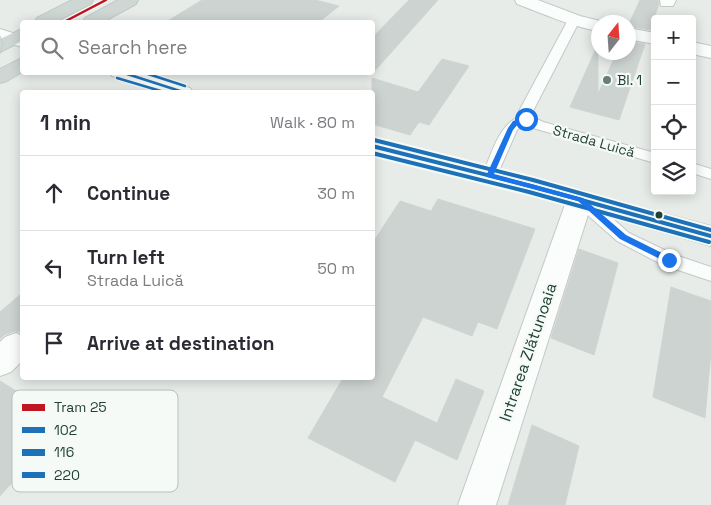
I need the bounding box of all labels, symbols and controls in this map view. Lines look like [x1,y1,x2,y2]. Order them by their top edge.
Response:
north arrow [591,15,636,60]
map controls [651,15,696,195]
button: + [651,15,696,60]
search box [20,20,375,75]
icon: search [38,34,66,62]
text: Search here [78,35,188,60]
button: − [651,60,696,105]
place label: Bl. 1 [617,71,642,89]
marker: Bl. 1 [601,74,613,86]
button: locate [651,105,696,150]
route start [515,108,538,131]
text: 1 min [40,109,91,136]
text: Walk · 80 m [270,112,355,133]
street label: Strada Luică [551,121,637,161]
button: layers [651,150,696,195]
icon: ahead [40,179,68,207]
text: Continue [87,181,170,206]
text: 30 m [317,183,355,204]
unlabelled marker [654,210,664,220]
text: Turn left [87,245,165,270]
route end [658,249,681,272]
icon: left [40,254,68,282]
text: 50 m [317,258,355,279]
text: Strada Luică [87,270,184,291]
street label: Intrarea Zlătunoaia [494,280,562,424]
icon: arrive [40,329,68,357]
text: Arrive at destination [87,331,275,356]
legend [12,390,178,492]
text: Tram 25 [54,398,107,416]
text: 102 [54,421,77,439]
text: 116 [54,443,74,461]
text: 220 [54,466,80,484]

